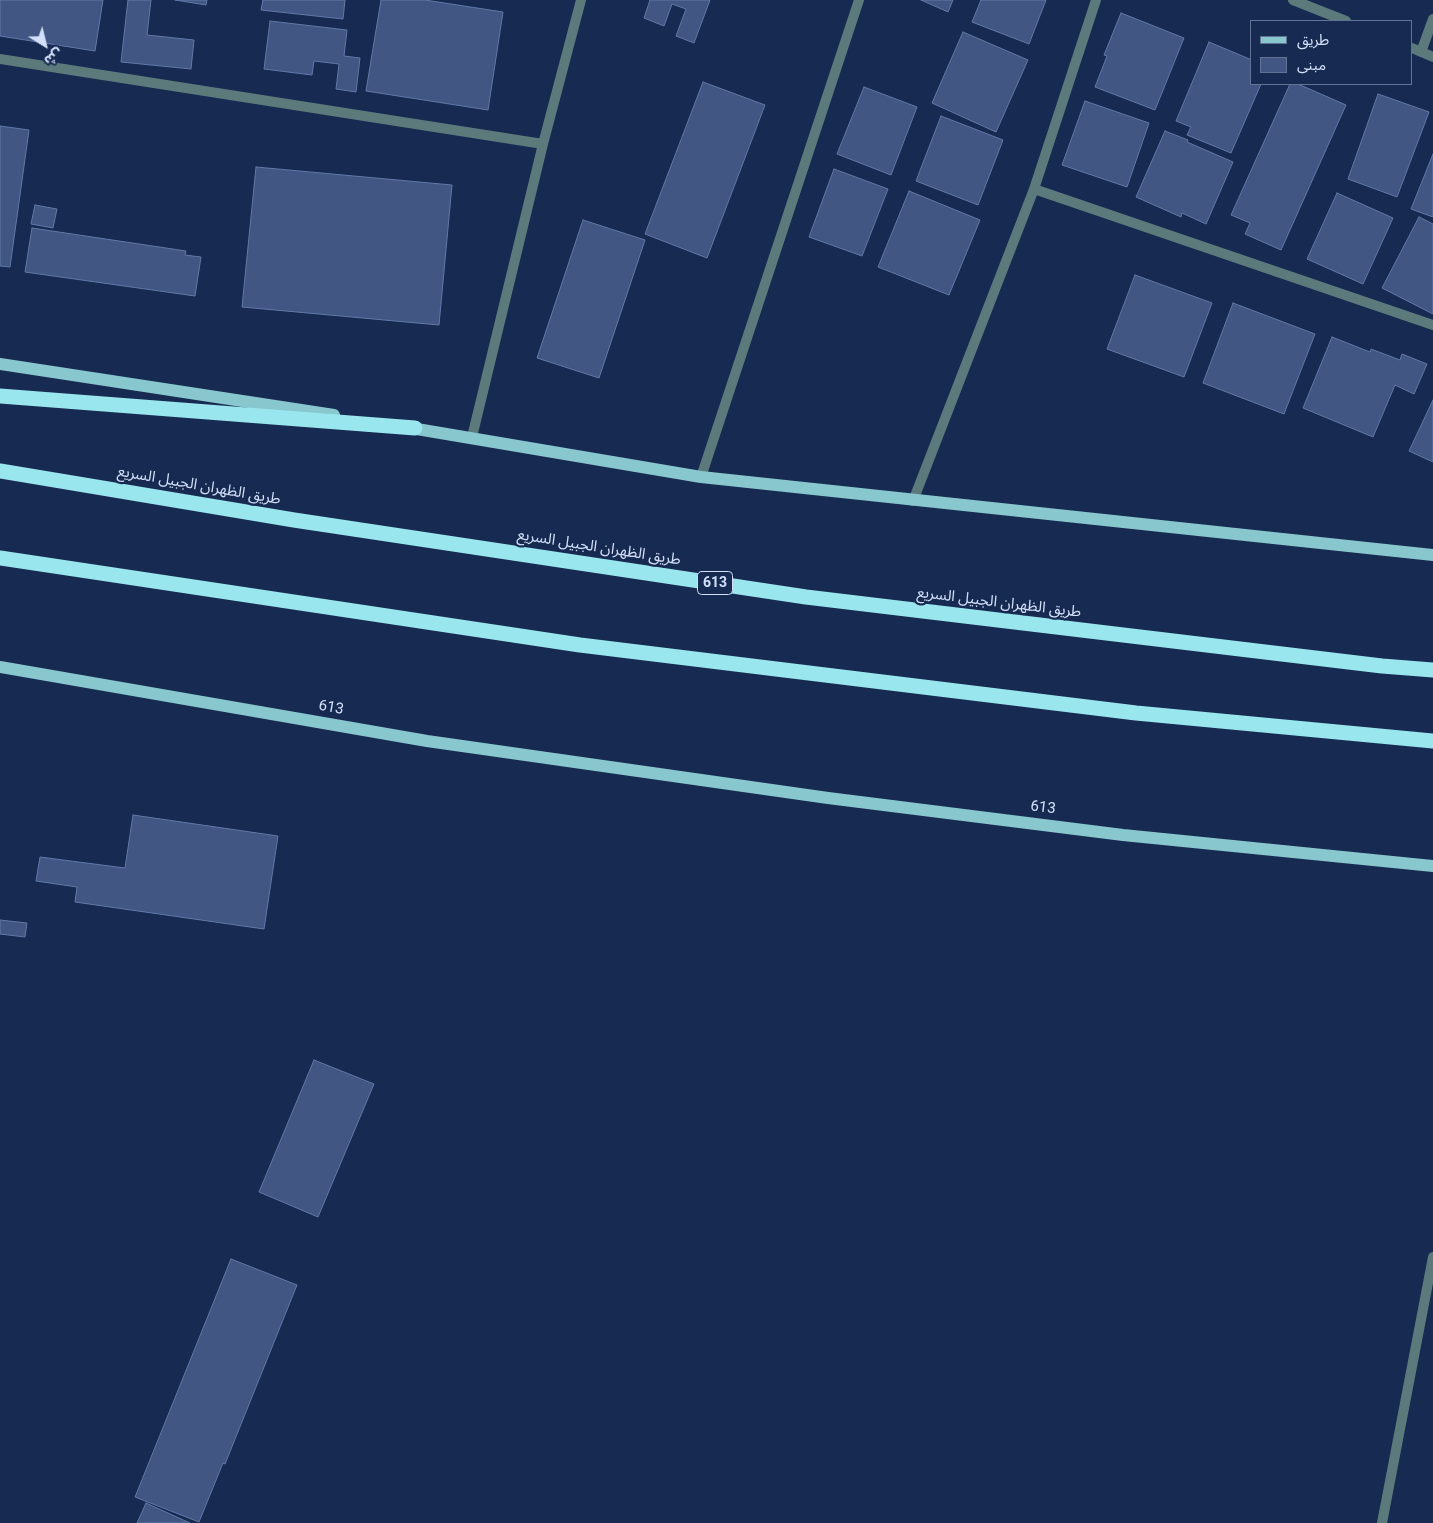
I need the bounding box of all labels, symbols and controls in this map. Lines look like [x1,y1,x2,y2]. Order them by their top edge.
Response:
north arrow [20,20,70,70]
legend [1250,20,1413,85]
text: طريق [1297,31,1329,49]
text: ش [41,45,66,69]
text: مبنى [1297,56,1326,74]
street label: طريق الظهران الجبيل السريع [116,463,282,509]
street label: طريق الظهران الجبيل السريع [516,526,682,570]
road number: 613 [698,572,732,594]
street label: طريق الظهران الجبيل السريع [916,584,1082,622]
street label: 613 [317,697,345,719]
street label: 613 [1029,798,1057,818]

